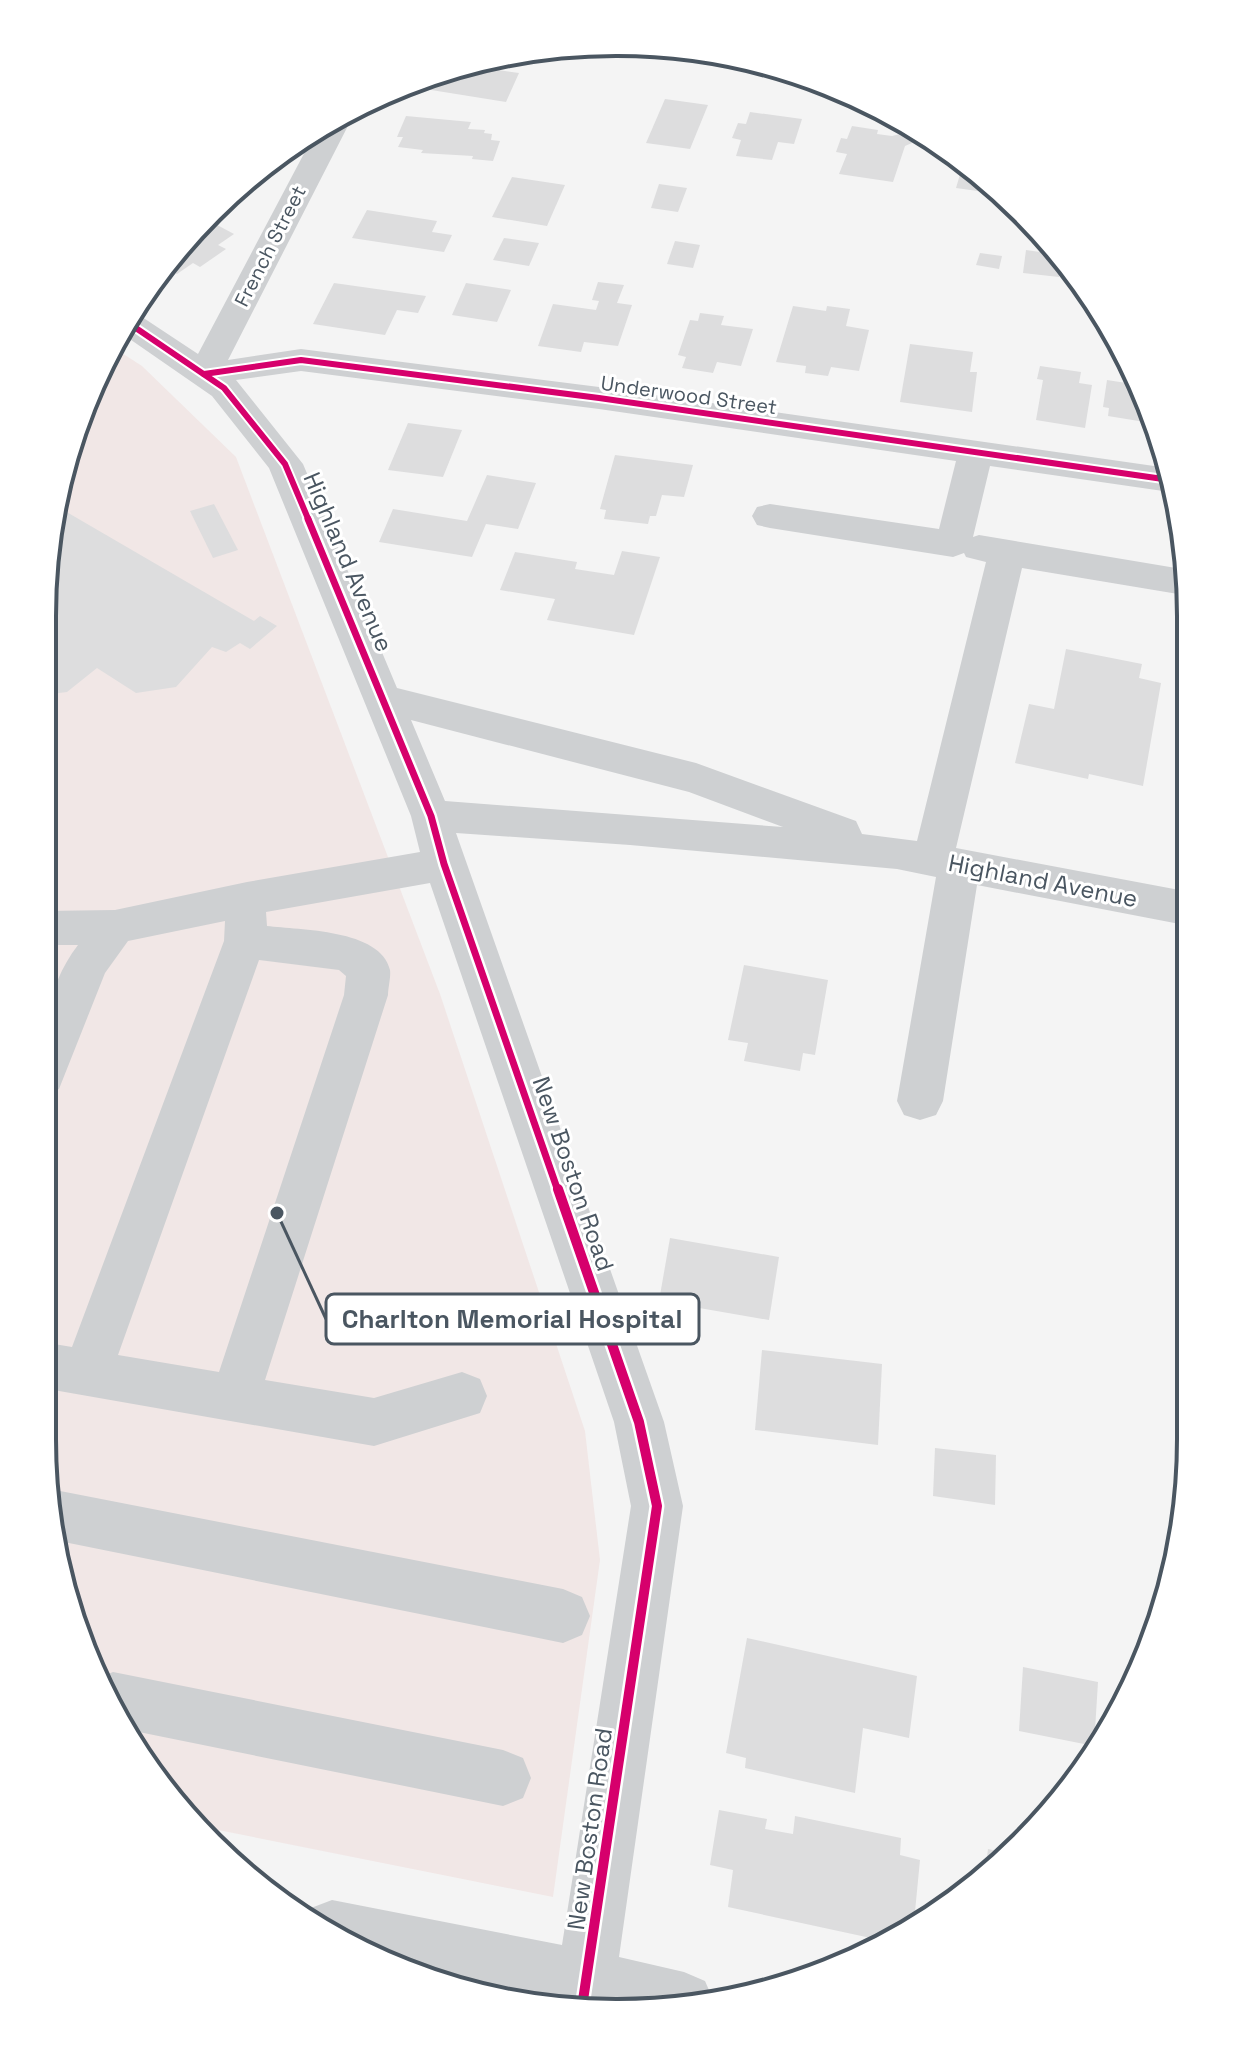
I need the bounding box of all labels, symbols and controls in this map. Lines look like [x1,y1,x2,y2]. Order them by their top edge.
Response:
street label: French Street [228,181,312,311]
street label: Underwood Street [599,370,779,420]
street label: Highland Avenue [297,467,400,656]
street label: Highland Avenue [946,847,1140,914]
street label: New Boston Road [526,1073,621,1275]
callout: Charlton Memorial Hospital [326,1294,699,1344]
text: Charlton Memorial Hospital [342,1302,682,1336]
street label: New Boston Road [560,1726,619,1932]

